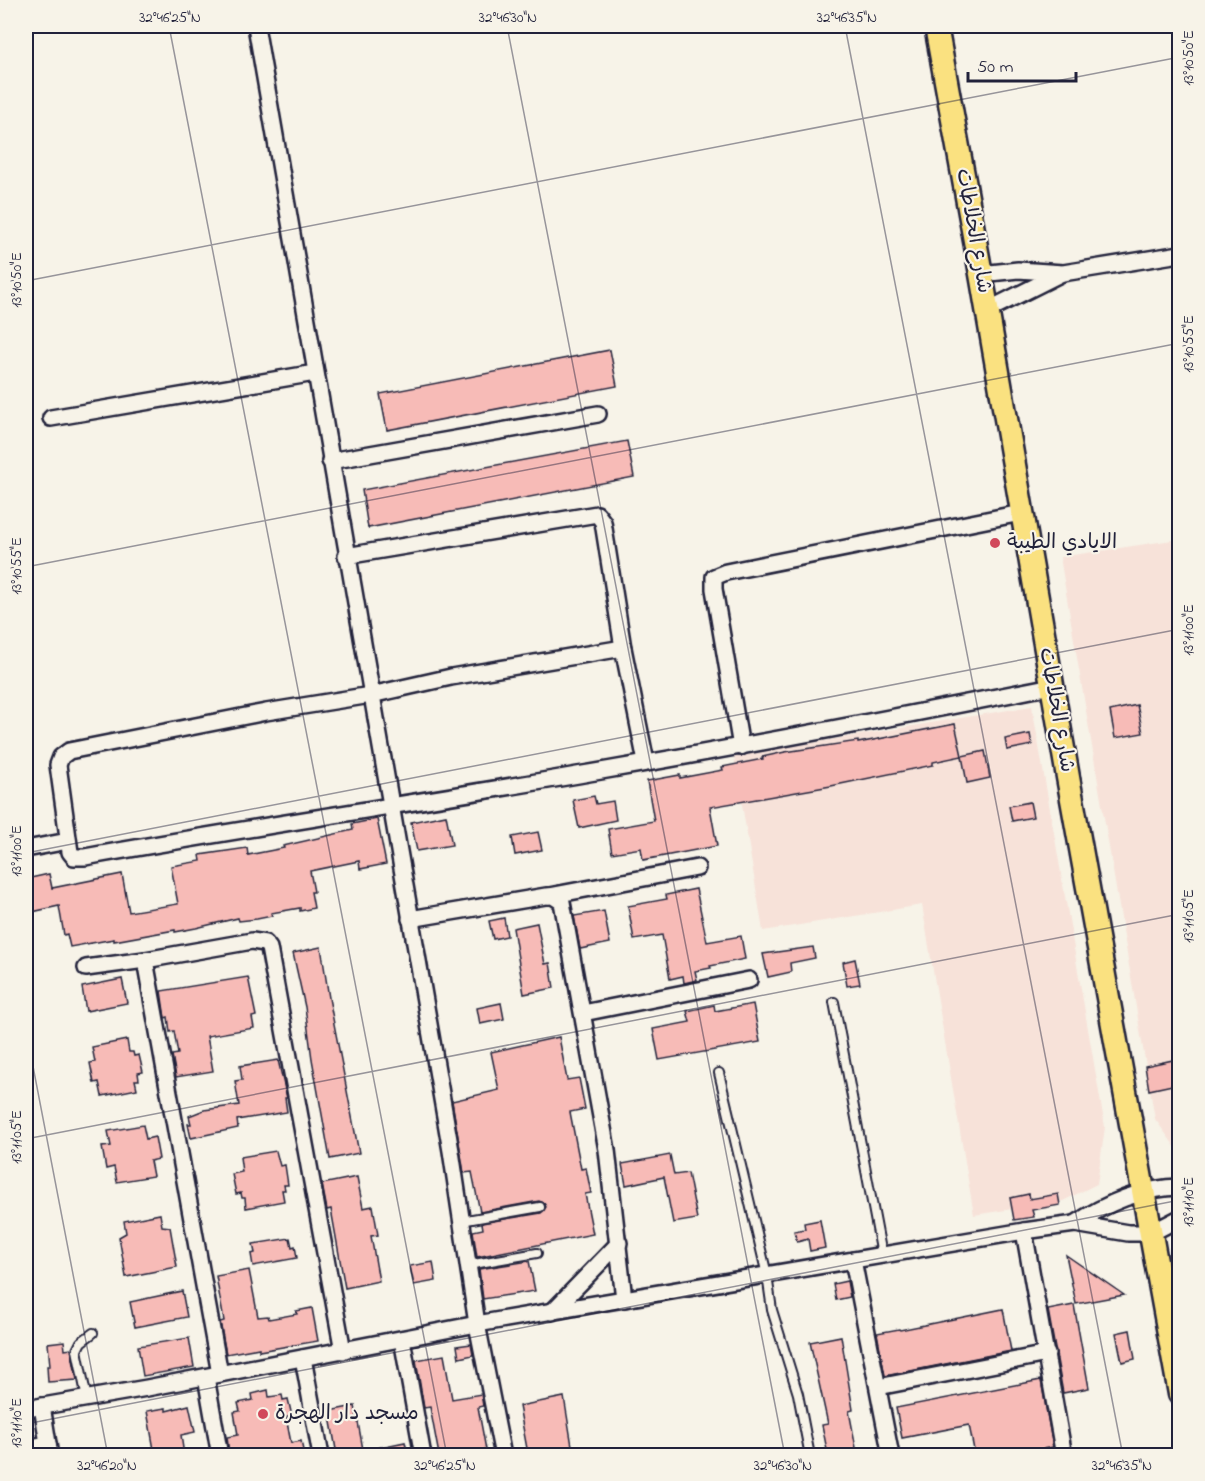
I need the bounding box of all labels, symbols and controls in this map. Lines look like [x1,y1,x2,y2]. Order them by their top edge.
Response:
text: 32°46'25"N [139,7,201,29]
text: 32°46'30"N [479,7,537,29]
text: 32°46'35"N [817,7,877,29]
text: 13°10'50"E [1178,30,1200,86]
scale bar [968,45,1076,83]
text: 50 m [977,55,1014,81]
street label: شارع الخلاطات [947,166,999,296]
text: 13°10'50"E [6,252,28,308]
text: 13°10'55"E [1178,315,1200,373]
place label: الايادي الطيبة [1007,528,1117,558]
marker: الايادي الطيبة [988,536,1002,550]
text: 13°10'55"E [6,537,28,595]
text: 13°11'00"E [1178,604,1200,656]
street label: شارع الخلاطات [1030,645,1082,775]
text: 13°11'00"E [6,825,28,877]
text: 13°11'05"E [1178,889,1200,943]
text: 13°11'05"E [6,1110,28,1164]
text: 13°11'10"E [1178,1177,1200,1227]
text: 13°11'10"E [6,1398,28,1448]
place label: مسجد دار الهجرة [275,1399,419,1429]
marker: مسجد دار الهجرة [256,1407,270,1421]
text: 32°46'20"N [77,1455,137,1477]
text: 32°46'25"N [414,1455,476,1477]
text: 32°46'30"N [754,1455,812,1477]
text: 32°46'35"N [1092,1455,1152,1477]

